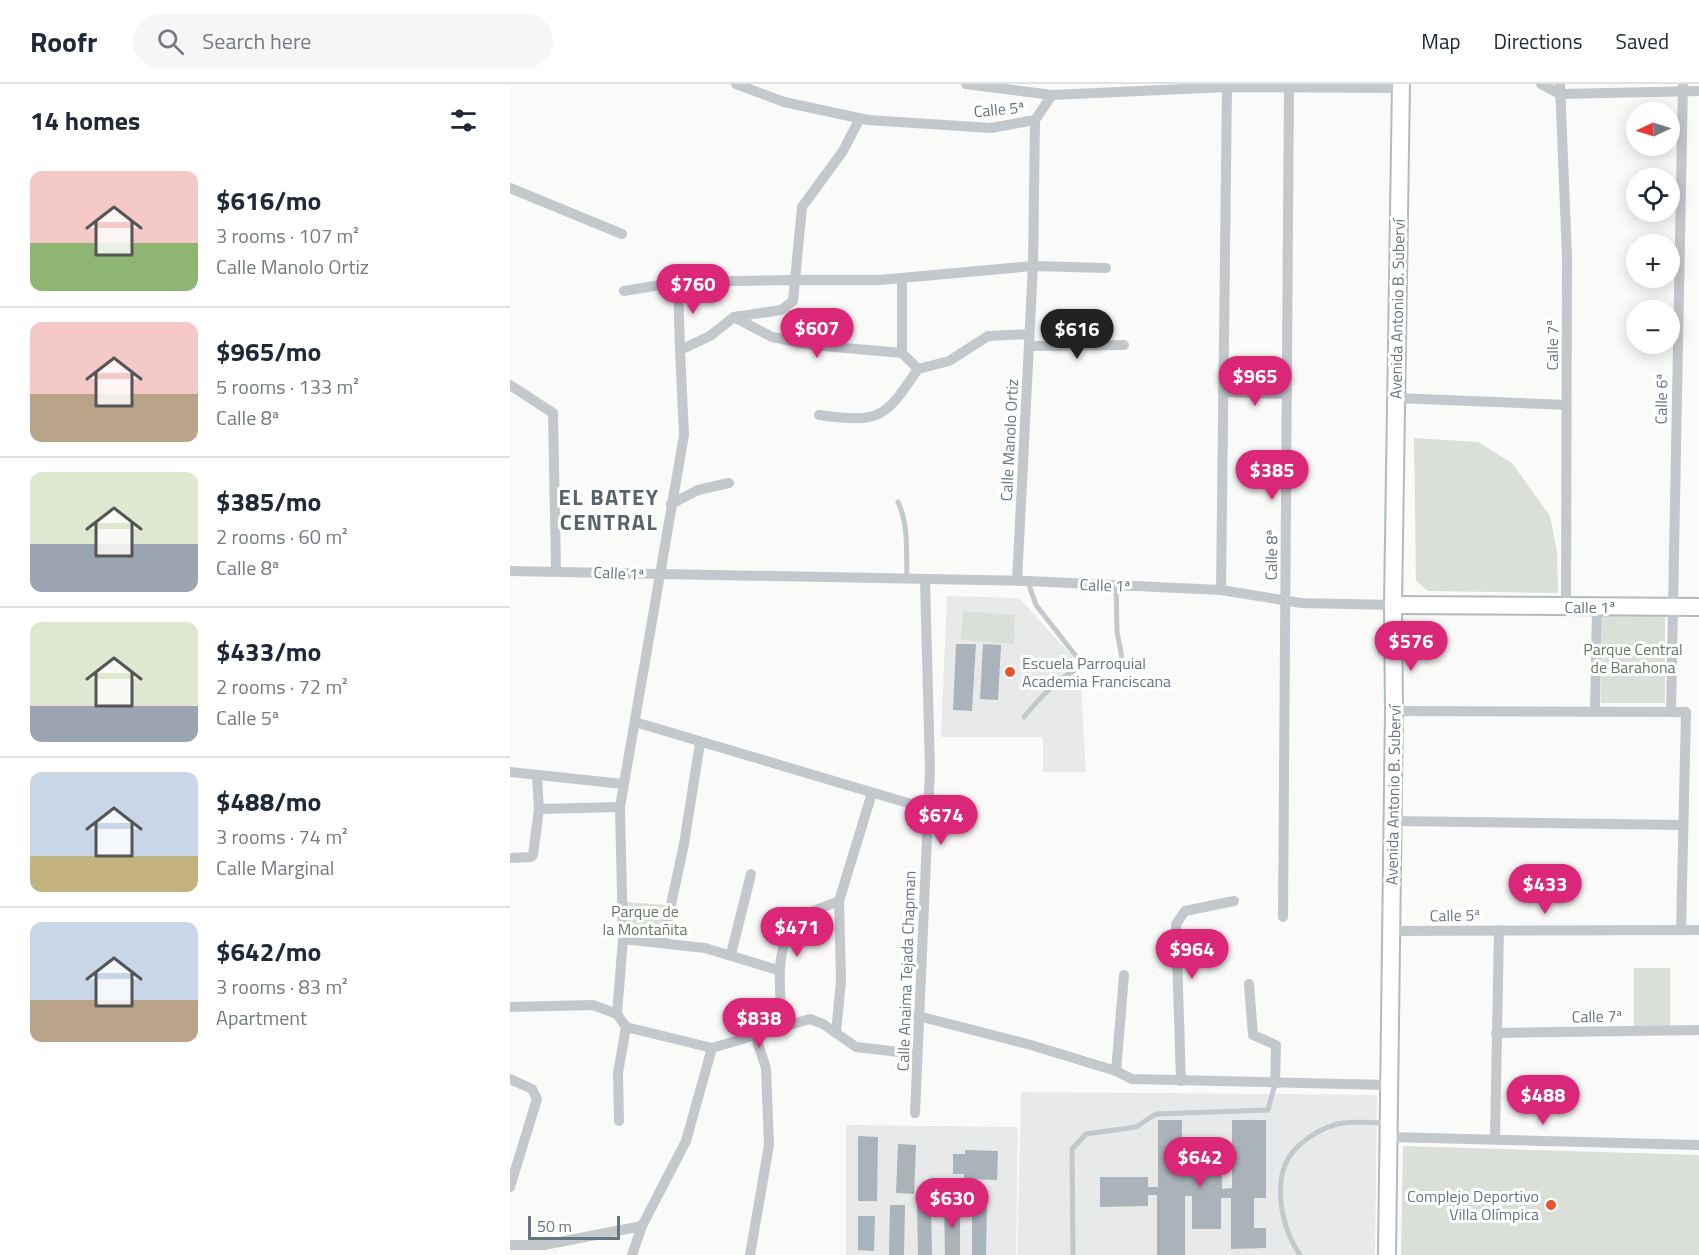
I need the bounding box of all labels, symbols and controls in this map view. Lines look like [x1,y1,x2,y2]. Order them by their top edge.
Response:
search box [133,14,553,68]
text: Roofr [30,20,97,63]
text: Search here [202,24,311,58]
icon: search [154,25,187,58]
text: Map [1421,25,1461,57]
text: Directions [1494,25,1583,57]
text: Saved [1616,25,1669,57]
street label: Calle 5ª [973,95,1025,123]
text: 14 homes [30,101,140,140]
north arrow [1626,102,1680,156]
map controls [1626,102,1680,354]
icon: filters [447,104,480,137]
button: locate [1626,168,1680,222]
text: $616/mo [216,181,321,220]
icon: home [78,195,150,267]
street label: Avenida Antonio B. Suberví [1383,217,1411,399]
text: 3 rooms · 107 m² [216,220,359,251]
button: + [1626,234,1680,288]
text: Calle Manolo Ortiz [216,251,369,282]
pin: $760 [657,264,729,315]
text: $760 [671,268,715,299]
button: − [1626,300,1680,354]
pin: $607 [781,308,853,359]
pin: $616 [1041,309,1113,360]
text: $607 [795,312,839,343]
text: $616 [1055,313,1099,344]
street label: Calle 7ª [1540,320,1564,370]
text: $965/mo [216,332,321,371]
icon: home [78,346,150,418]
pin: $965 [1219,356,1291,407]
text: $965 [1233,360,1277,391]
text: 5 rooms · 133 m² [216,371,359,402]
street label: Calle 6ª [1649,373,1673,425]
street label: Calle Manolo Ortiz [994,378,1024,502]
text: Calle 8ª [216,402,280,433]
pin: $385 [1236,450,1308,501]
text: $385 [1250,454,1294,485]
district label: EL BATEY CENTRAL [558,480,660,539]
text: $385/mo [216,482,321,521]
icon: home [78,496,150,568]
text: 2 rooms · 60 m² [216,521,348,552]
street label: Calle 8ª [1259,529,1283,581]
text: Calle 8ª [216,552,280,583]
street label: Calle 1ª [593,560,645,586]
street label: Calle 1ª [1079,572,1131,598]
street label: Calle 1ª [1565,595,1615,619]
pin: $576 [1375,621,1447,672]
text: $576 [1389,625,1433,656]
text: $433/mo [216,632,321,671]
park label: Parque Central de Barahona [1583,637,1683,679]
icon: home [78,646,150,718]
place label: Escuela Parroquial Academia Franciscana [1022,651,1171,693]
marker: Escuela Parroquial Academia Franciscana [1003,665,1017,679]
text: 2 rooms · 72 m² [216,671,348,702]
text: Calle 5ª [216,702,280,733]
street label: Avenida Antonio B. Suberví [1379,703,1407,885]
text: $488/mo [216,782,321,821]
pin: $674 [905,795,977,846]
icon: home [78,796,150,868]
text: $674 [919,799,963,830]
text: 3 rooms · 74 m² [216,821,348,852]
text: Calle Marginal [216,852,334,883]
pin: $433 [1509,864,1581,915]
text: $433 [1523,868,1567,899]
street label: Calle Anaima Tejada Chapman [891,870,921,1072]
park label: Parque de la Montañita [603,899,687,941]
street label: Calle 5ª [1429,903,1481,927]
pin: $471 [761,907,833,958]
text: $471 [775,911,819,942]
pin: $964 [1156,929,1228,980]
text: $642/mo [216,932,321,971]
text: $964 [1170,933,1214,964]
icon: home [78,946,150,1018]
text: 3 rooms · 83 m² [216,971,348,1002]
pin: $838 [723,998,795,1049]
text: Apartment [216,1002,307,1033]
text: $838 [737,1002,781,1033]
street label: Calle 7ª [1571,1004,1623,1028]
pin: $488 [1507,1075,1579,1126]
text: $488 [1521,1079,1565,1110]
pin: $642 [1164,1137,1236,1188]
text: $642 [1178,1141,1222,1172]
pin: $630 [916,1178,988,1229]
text: $630 [930,1182,974,1213]
place label: Complejo Deportivo Villa Olímpica [1407,1184,1539,1226]
marker: Complejo Deportivo Villa Olímpica [1544,1198,1558,1212]
scale bar [528,1213,620,1240]
text: 50 m [537,1214,572,1238]

